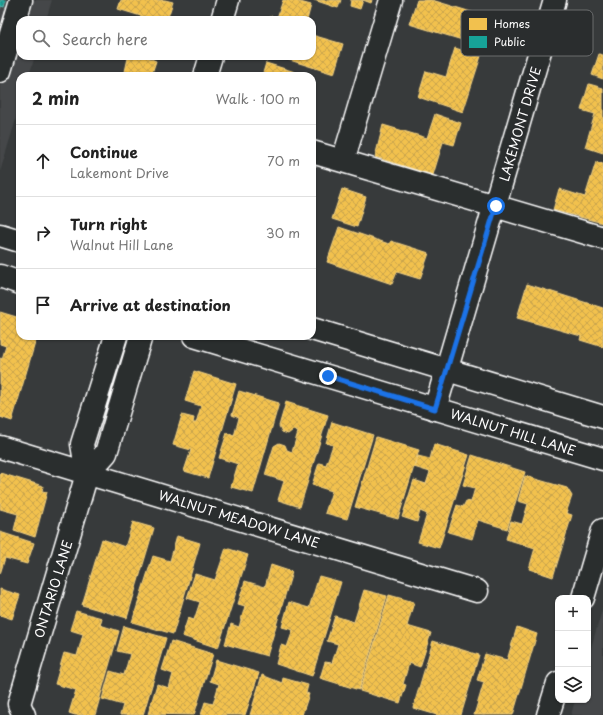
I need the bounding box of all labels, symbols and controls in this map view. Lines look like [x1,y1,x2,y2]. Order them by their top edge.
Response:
legend [461,10,593,56]
text: Homes [494,15,530,32]
search box [16,16,316,60]
icon: search [30,27,52,49]
text: Search here [62,27,148,50]
text: Public [494,33,525,50]
street label: LAKEMONT DRIVE [494,64,545,183]
text: 2 min [32,85,79,111]
text: Walk · 100 m [216,89,300,108]
text: Continue [70,140,138,163]
icon: ahead [32,150,54,172]
text: 70 m [267,151,300,170]
text: Lakemont Drive [70,163,169,182]
route start [487,197,505,215]
text: Turn right [70,212,147,235]
icon: right [32,222,54,244]
text: 30 m [266,223,300,242]
text: Walnut Hill Lane [70,235,173,254]
text: Arrive at destination [70,293,231,316]
icon: arrive [32,294,54,316]
route end [319,367,337,385]
street label: WALNUT HILL LANE [448,403,578,460]
street label: WALNUT MEADOW LANE [156,485,322,552]
street label: ONTARIO LANE [29,538,76,640]
map controls [555,595,591,703]
button: + [555,595,591,631]
button: − [555,631,591,667]
button: layers [555,667,591,703]

